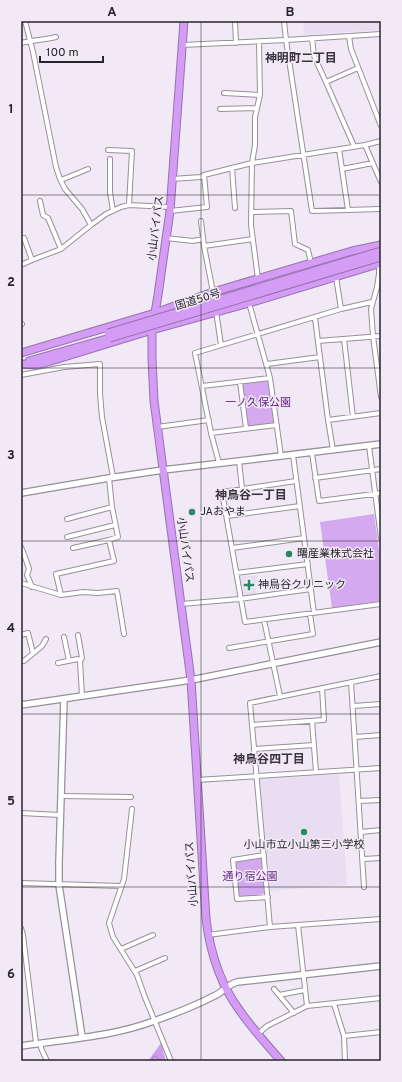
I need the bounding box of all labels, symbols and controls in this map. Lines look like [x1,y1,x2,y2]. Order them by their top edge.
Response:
text: A [107,5,117,21]
text: B [286,5,295,21]
scale bar [40,38,103,64]
text: 100 m [46,45,79,61]
district label: 神明町二丁目 [265,51,337,67]
text: 1 [8,102,14,118]
street label: 小山バイパス [145,195,167,261]
text: 2 [7,275,15,291]
street label: 国道50号 [174,286,222,314]
park label: 一ノ久保公園 [225,396,291,410]
text: 3 [7,448,15,464]
district label: 神鳥谷一丁目 [215,488,287,504]
place label: JAおやま [200,505,246,519]
marker: JAおやま [187,507,197,517]
street label: 小山バイパス [173,516,197,584]
place label: 曙産業株式会社 [297,547,374,561]
marker: 曙産業株式会社 [284,549,294,559]
place label: 神鳥谷クリニック [258,578,346,592]
marker: 神鳥谷クリニック [243,579,255,591]
text: 4 [7,621,15,637]
district label: 神鳥谷四丁目 [233,752,305,768]
text: 5 [7,794,15,810]
marker: 小山市立小山第三小学校 [299,827,309,837]
place label: 小山市立小山第三小学校 [244,838,365,852]
street label: 小山バイパス [183,841,201,907]
park label: 通り宿公園 [223,870,278,884]
text: 6 [7,967,15,983]

